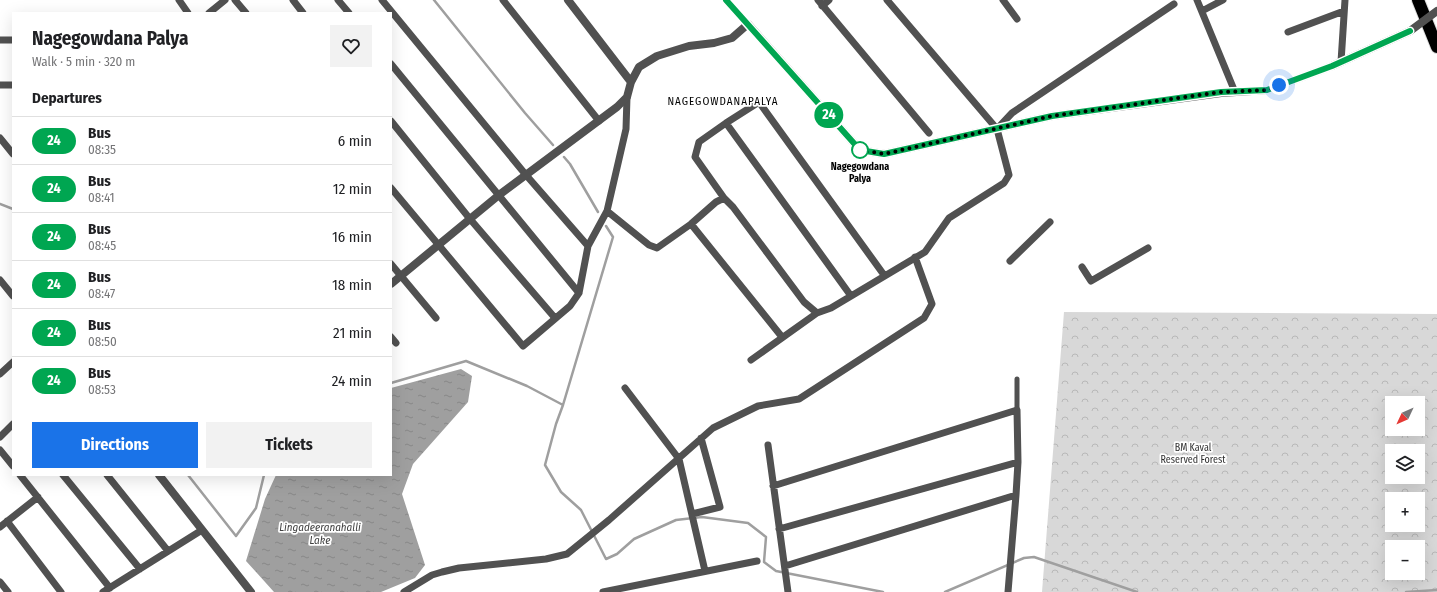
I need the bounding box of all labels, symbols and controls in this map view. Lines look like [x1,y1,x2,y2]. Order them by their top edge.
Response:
button: heart [330,25,372,67]
text: Nagegowdana Palya [32,27,189,50]
text: Walk · 5 min · 320 m [32,54,135,69]
your location [1269,75,1289,95]
text: Departures [32,89,102,107]
district label: NAGEGOWDANAPALYA [667,95,779,108]
line badge: 24 [811,102,847,128]
text: 24 [822,106,836,123]
text: Bus [88,124,111,142]
text: 24 [47,132,61,149]
text: 6 min [338,132,372,150]
marker: Nagegowdana Palya [851,141,869,159]
text: 08:35 [88,142,116,157]
place label: Nagegowdana Palya [831,161,889,185]
text: Bus [88,172,111,190]
text: 24 [47,180,61,197]
text: 12 min [333,180,372,198]
text: 08:41 [88,190,115,205]
text: Bus [88,220,111,238]
text: 24 [47,228,61,245]
text: 16 min [332,228,372,246]
text: 08:45 [88,238,116,253]
text: Bus [88,268,111,286]
text: 24 [47,276,61,293]
text: 18 min [332,276,372,294]
text: 08:47 [88,286,115,301]
text: Bus [88,316,111,334]
text: 24 [47,324,61,341]
text: 21 min [333,324,372,342]
text: 08:50 [88,334,117,349]
text: Bus [88,364,111,382]
text: 24 [47,372,61,389]
text: 24 min [332,372,372,390]
text: 08:53 [88,382,116,397]
north arrow [1385,396,1425,436]
map controls [1385,396,1425,580]
button: Directions [32,422,198,468]
button: Tickets [206,422,372,468]
park label: BM Kaval Reserved Forest [1161,442,1226,466]
button: layers [1385,444,1425,484]
button: + [1385,492,1425,532]
water label: Lingadeeranahalli Lake [279,521,361,547]
button: − [1385,540,1425,580]

